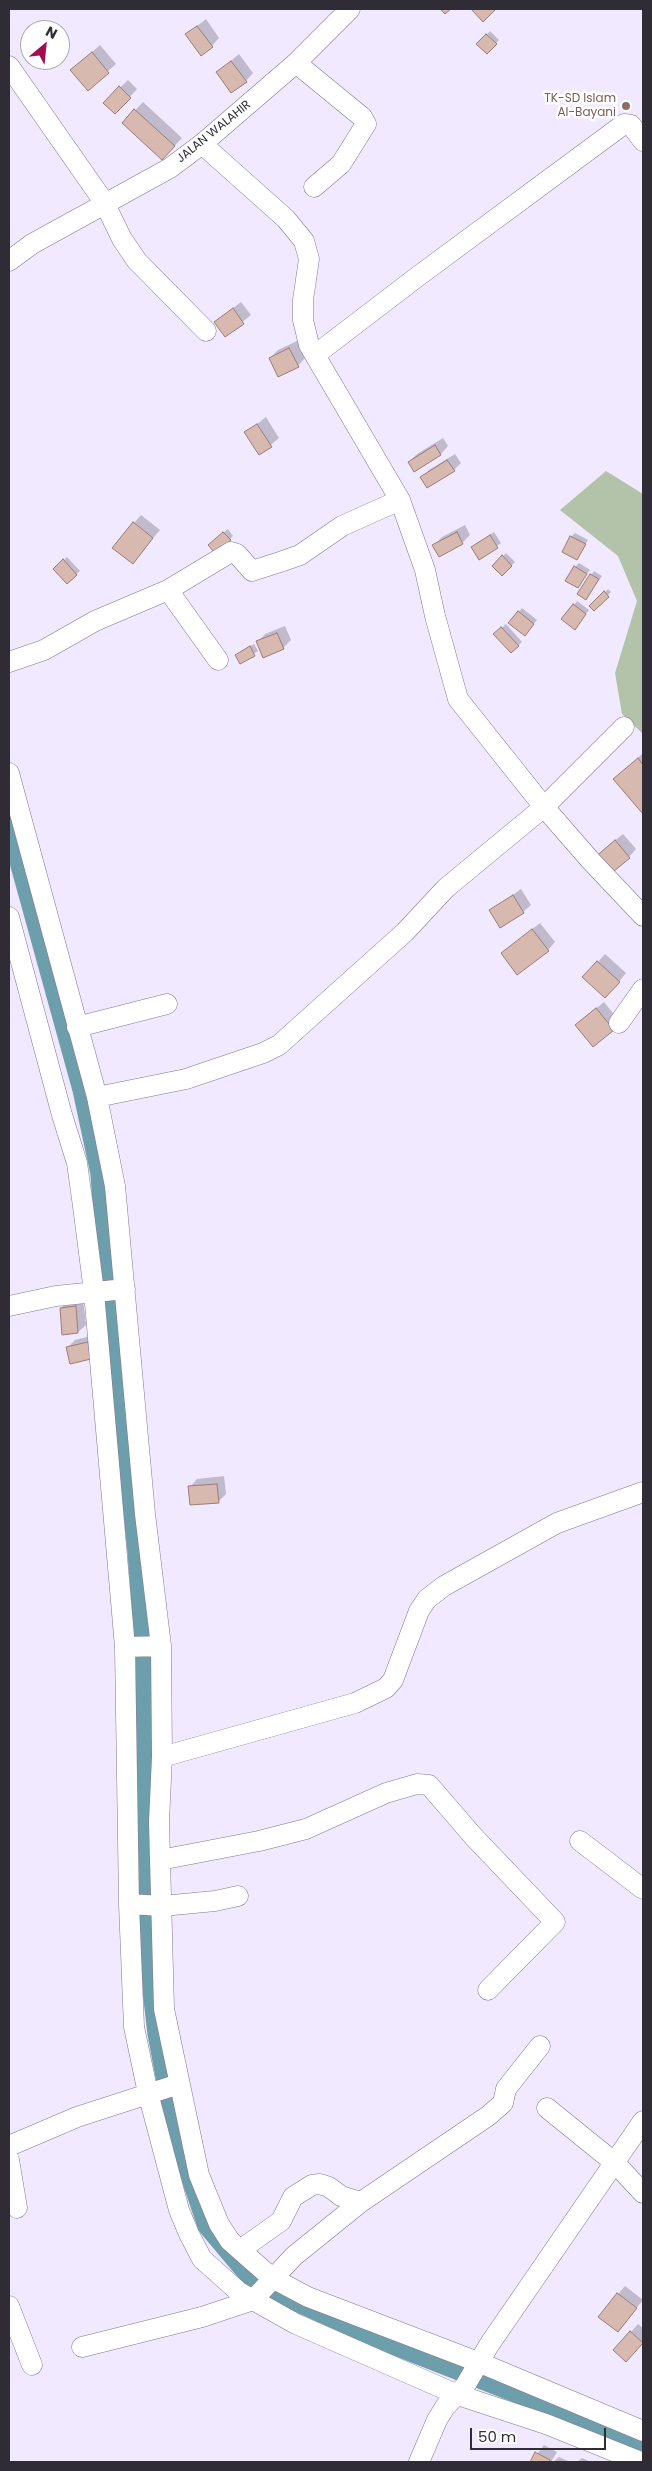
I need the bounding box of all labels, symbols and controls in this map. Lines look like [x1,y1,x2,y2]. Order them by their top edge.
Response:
north arrow [20,20,70,70]
text: N [42,21,61,44]
place label: TK-SD Islam Al-Bayani [544,92,616,120]
street label: JALAN WALAHIR [174,98,254,166]
marker: TK-SD Islam Al-Bayani [620,100,632,112]
scale bar [472,2418,608,2450]
text: 50 m [478,2426,516,2447]

